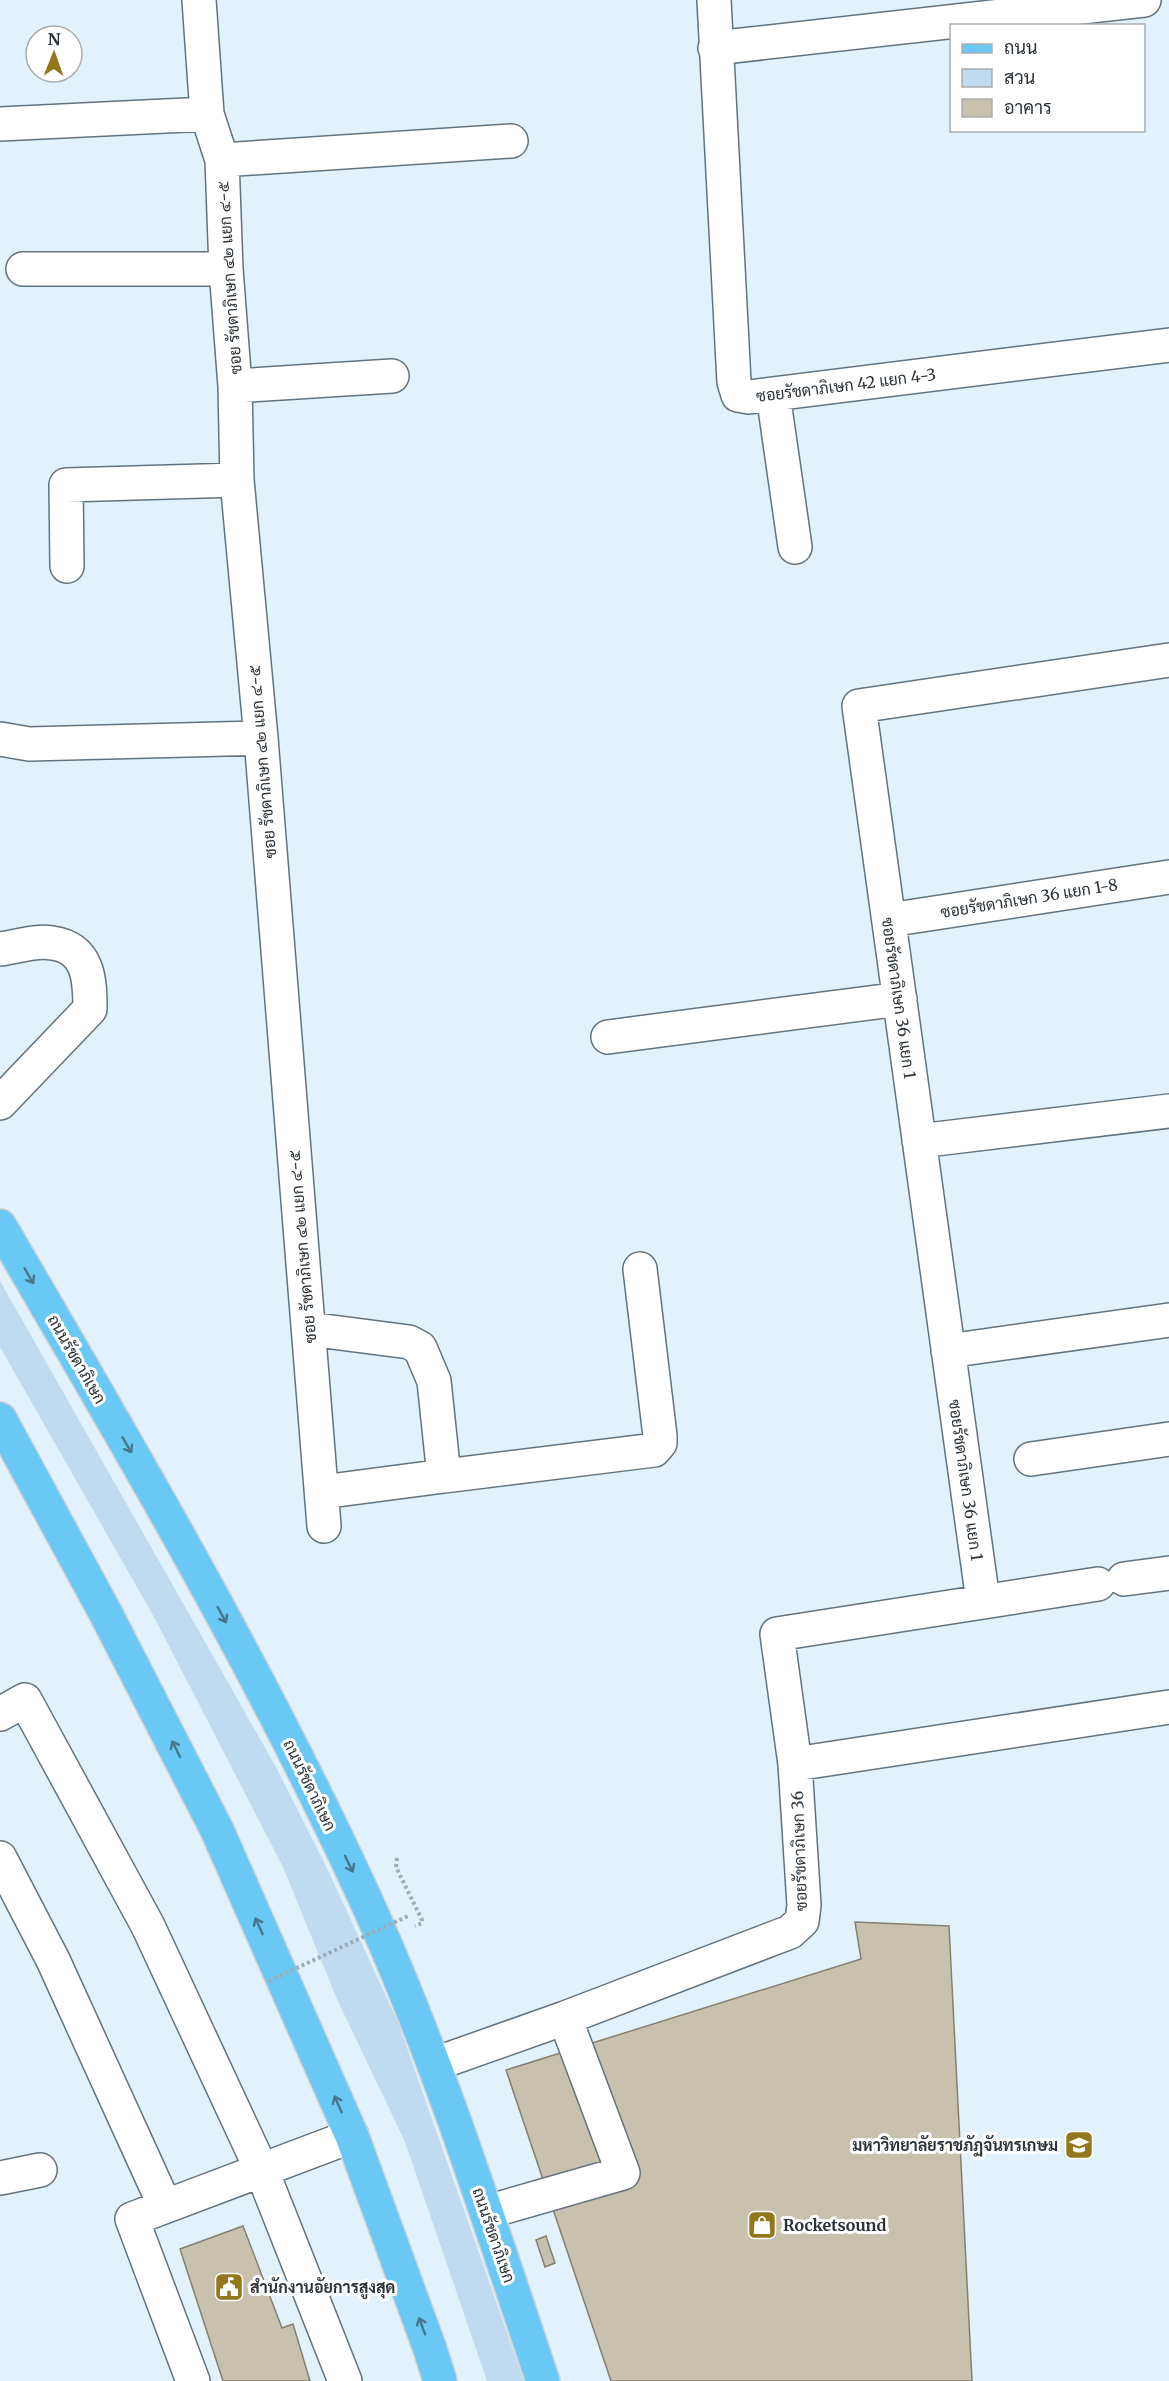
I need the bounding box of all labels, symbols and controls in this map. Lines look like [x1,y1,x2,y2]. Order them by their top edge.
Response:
north arrow [24,24,84,84]
legend [950,24,1145,132]
text: N [48,29,61,49]
text: ถนน [1004,36,1037,59]
text: สวน [1004,66,1035,89]
text: อาคาร [1004,96,1052,119]
street label: ซอย รัชดาภิเษก ๔๒ แยก ๔-๕ [212,180,246,375]
street label: ซอยรัชดาภิเษก 42 แยก 4-3 [755,364,937,406]
street label: ซอย รัชดาภิเษก ๔๒ แยก ๔-๕ [244,664,280,859]
street label: ซอยรัชดาภิเษก 36 แยก 1-8 [939,874,1119,922]
street label: ซอยรัชดาภิเษก 36 แยก 1 [878,916,920,1080]
street label: ซอย รัชดาภิเษก ๔๒ แยก ๔-๕ [284,1149,320,1344]
one-way arrow [24,1267,36,1284]
street label: ถนนรัชดาภิเษก [44,1311,110,1407]
street label: ซอยรัชดาภิเษก 36 แยก 1 [945,1398,987,1562]
one-way arrow [121,1436,133,1453]
one-way arrow [217,1606,228,1624]
street label: ถนนรัชดาภิเษก [279,1736,341,1834]
one-way arrow [169,1741,181,1759]
street label: ซอยรัชดาภิเษก 36 [787,1790,811,1911]
one-way arrow [343,1854,355,1872]
one-way arrow [253,1917,264,1935]
one-way arrow [331,2095,342,2113]
school or university icon: มหาวิทยาลัยราชภัฏจันทรเกษม [1063,2129,1095,2161]
place label: มหาวิทยาลัยราชภัฏจันทรเกษม [852,2135,1058,2157]
street label: ถนนรัชดาภิเษก [468,2185,520,2285]
shop icon: Rocketsound [746,2209,778,2241]
place label: Rocketsound [783,2215,886,2235]
public building icon: สำนักงานอัยการสูงสุด [213,2271,245,2303]
place label: สำนักงานอัยการสูงสุด [250,2277,395,2300]
one-way arrow [415,2317,426,2335]

